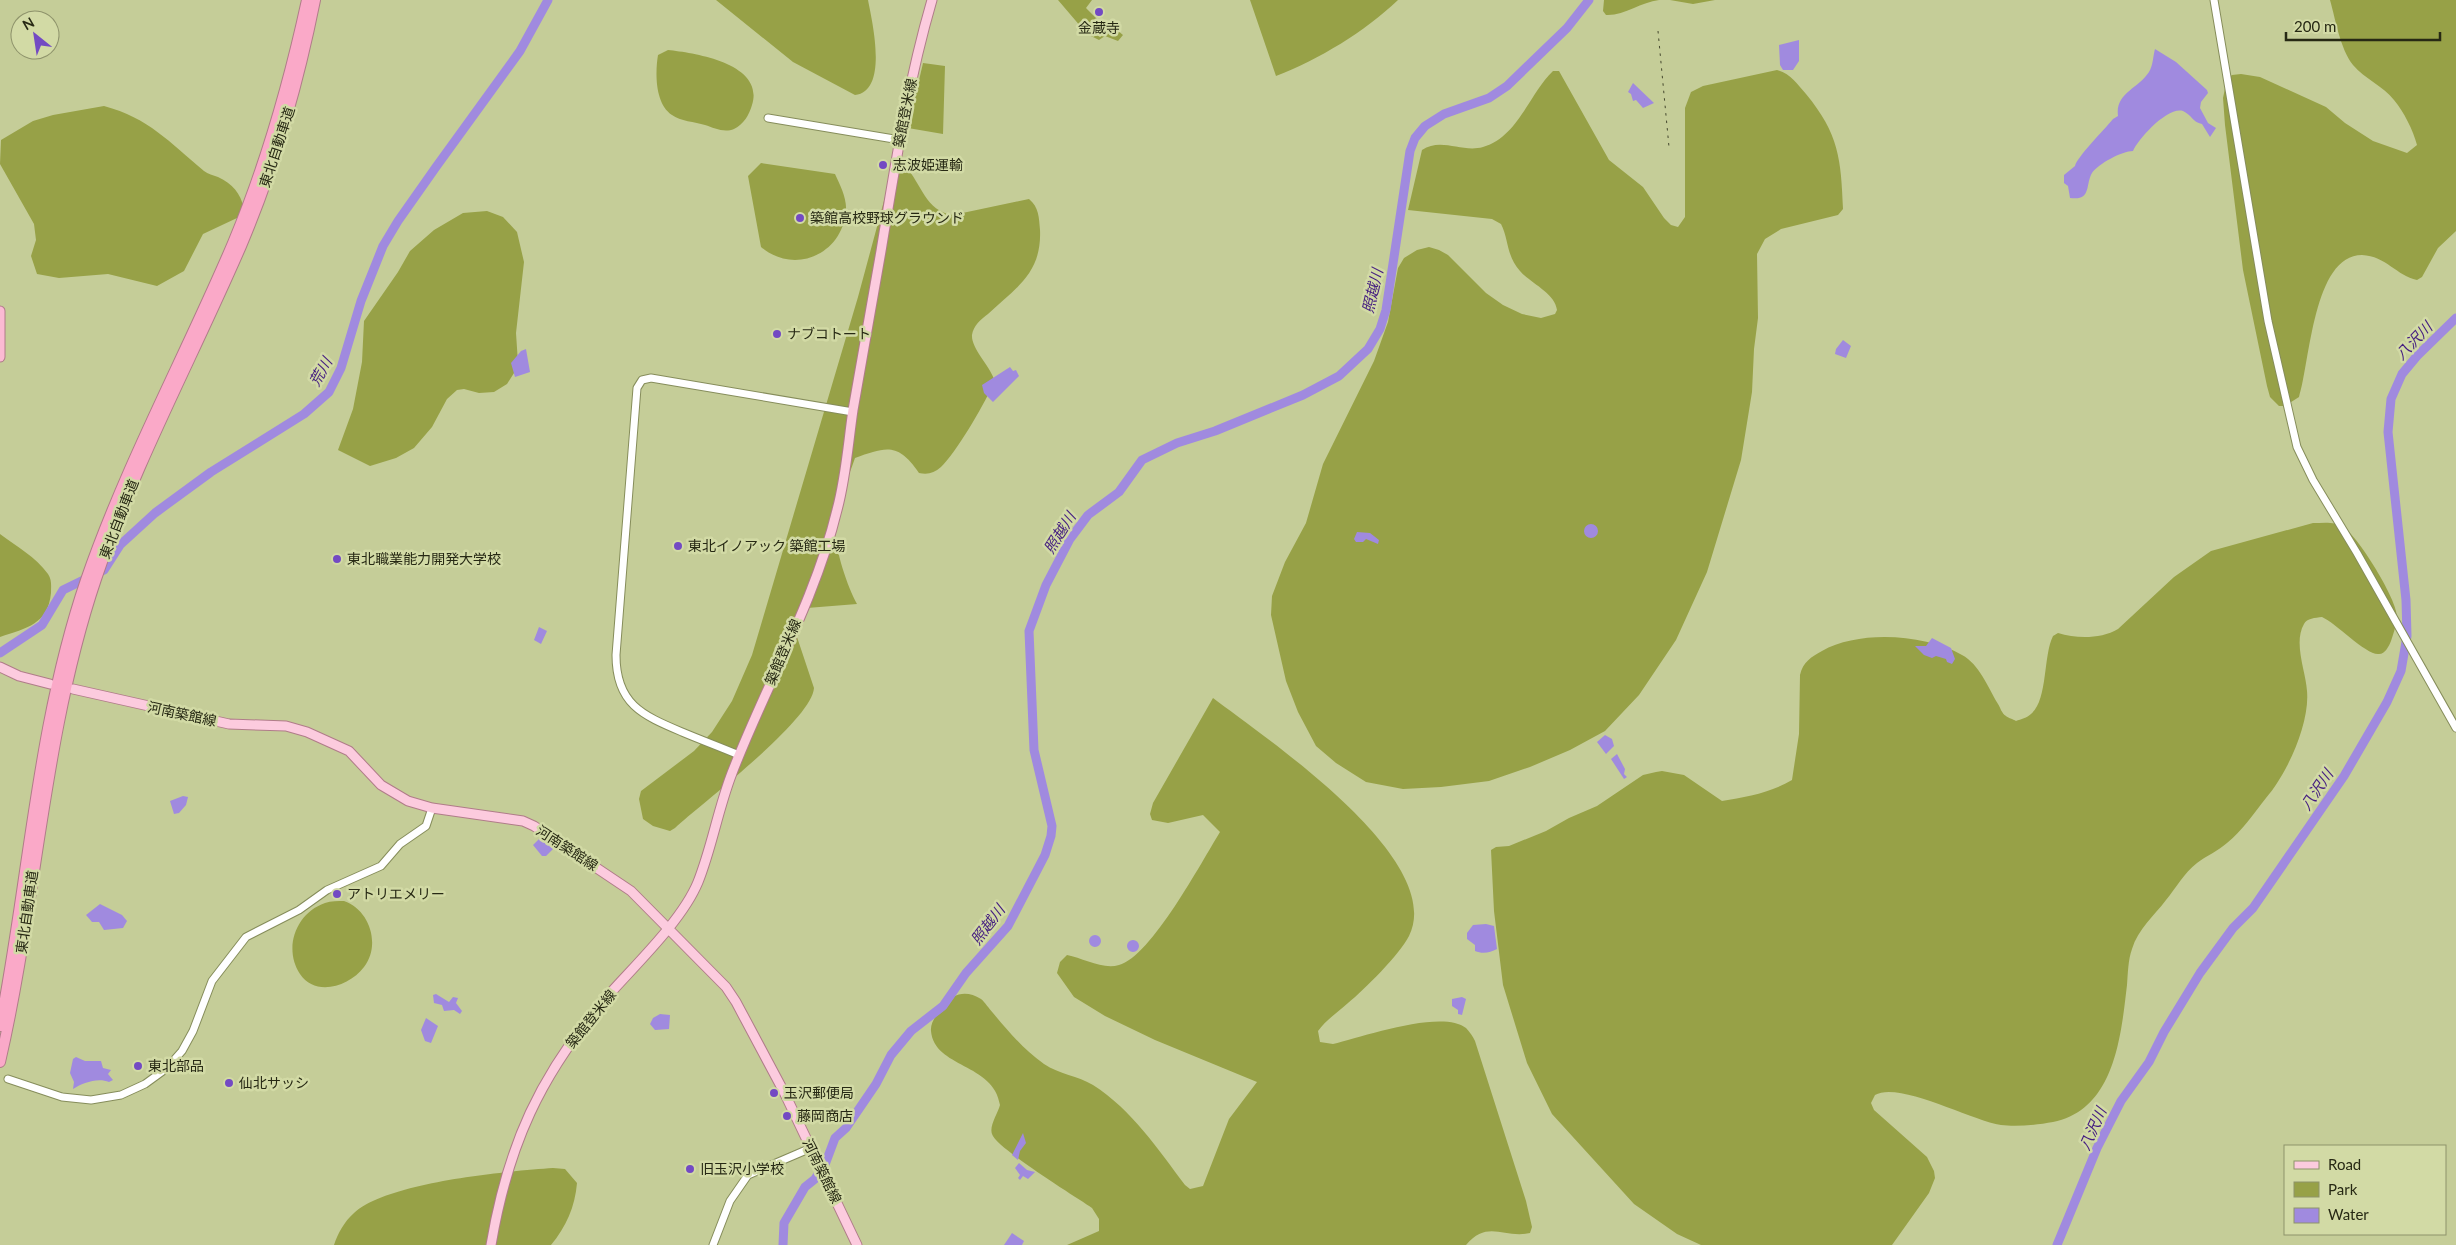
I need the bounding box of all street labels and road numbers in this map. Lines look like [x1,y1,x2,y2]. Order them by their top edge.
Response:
street label: 築館登米線 [889,77,920,149]
street label: 東北自動車道 [255,104,298,189]
street label: 東北自動車道 [96,477,142,561]
street label: 築館登米線 [761,616,804,687]
street label: 河南築館線 [146,698,218,729]
street label: 河南築館線 [533,821,601,874]
street label: 東北自動車道 [12,869,41,955]
street label: 築館登米線 [562,986,619,1051]
street label: 河南築館線 [799,1136,845,1206]

